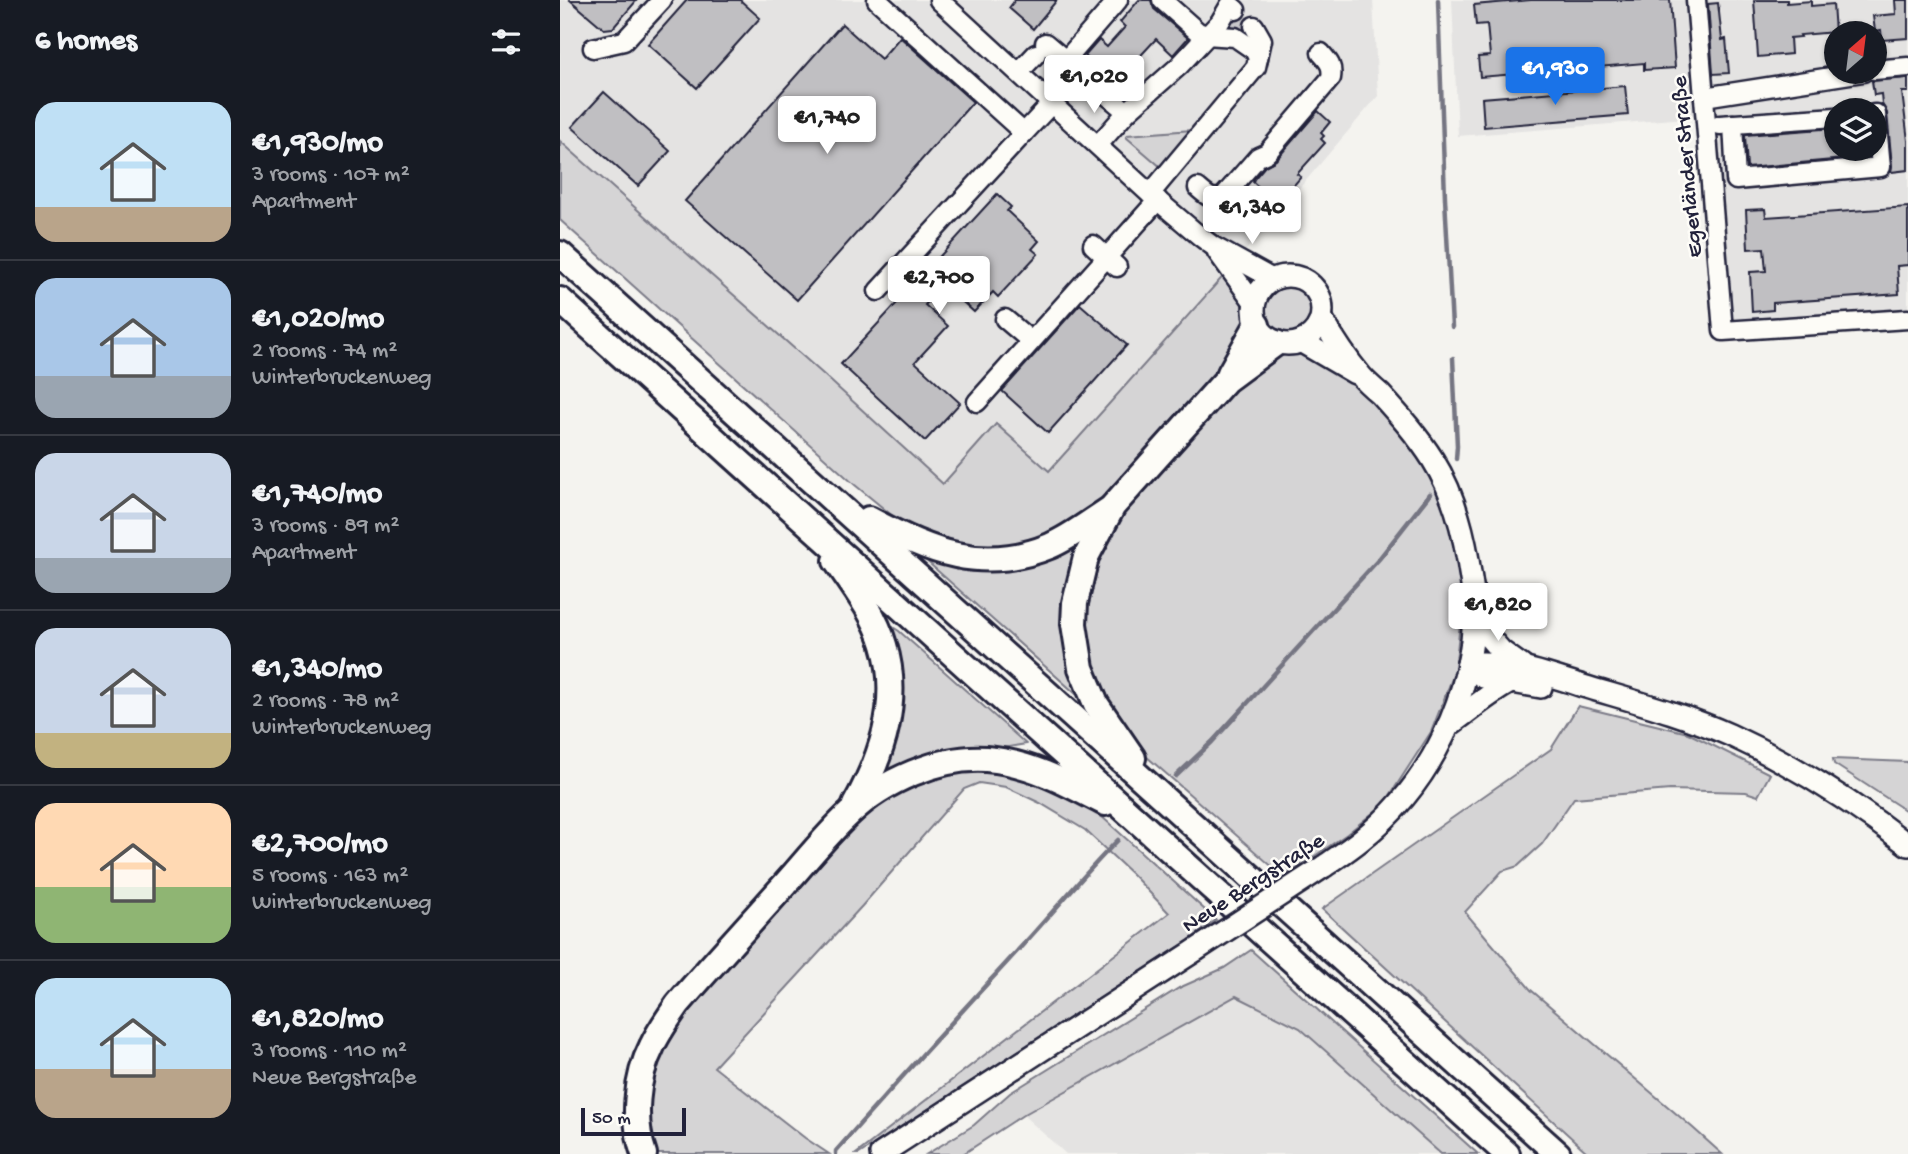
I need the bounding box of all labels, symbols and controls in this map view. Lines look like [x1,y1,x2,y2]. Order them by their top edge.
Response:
north arrow [1824,21,1886,84]
map controls [1824,21,1887,161]
icon: filters [487,23,525,61]
text: 6 homes [35,25,137,60]
pin: €1,930 [1498,48,1612,107]
pin: €1,020 [1037,55,1151,115]
text: €1,930 [1522,56,1588,83]
text: €1,020 [1060,64,1128,91]
street label: Egerländer Straße [1667,74,1710,259]
pin: €1,740 [770,96,884,156]
button: layers [1824,98,1887,161]
text: €1,740 [794,105,860,132]
text: €1,930/mo [252,127,383,162]
icon: home [91,130,175,214]
text: 3 rooms · 107 m² [252,162,410,189]
pin: €1,340 [1195,187,1309,246]
text: Apartment [252,189,356,216]
text: €1,340 [1219,195,1285,222]
pin: €2,700 [882,256,996,316]
text: €2,700 [904,265,974,292]
text: €1,020/mo [252,303,384,338]
icon: home [91,306,175,390]
text: 2 rooms · 74 m² [252,338,397,365]
text: Winterbruckenweg [252,365,432,392]
text: €1,740/mo [252,478,382,513]
icon: home [91,481,175,565]
text: 3 rooms · 89 m² [252,513,399,540]
text: Apartment [252,540,356,567]
pin: €1,820 [1441,584,1555,643]
text: €1,820 [1464,592,1532,619]
text: €1,340/mo [252,653,382,688]
icon: home [91,656,175,740]
text: 2 rooms · 78 m² [252,688,399,715]
text: Winterbruckenweg [252,715,432,742]
street label: Neue Bergstraße [1178,827,1331,940]
text: €2,700/mo [252,828,388,863]
icon: home [91,831,175,915]
text: 5 rooms · 163 m² [252,863,408,890]
text: Winterbruckenweg [252,890,432,917]
text: €1,820/mo [252,1003,384,1038]
icon: home [91,1006,175,1090]
text: 3 rooms · 110 m² [252,1038,407,1065]
text: Neue Bergstraße [252,1065,416,1092]
scale bar [581,1105,686,1137]
text: 50 m [592,1108,631,1131]

